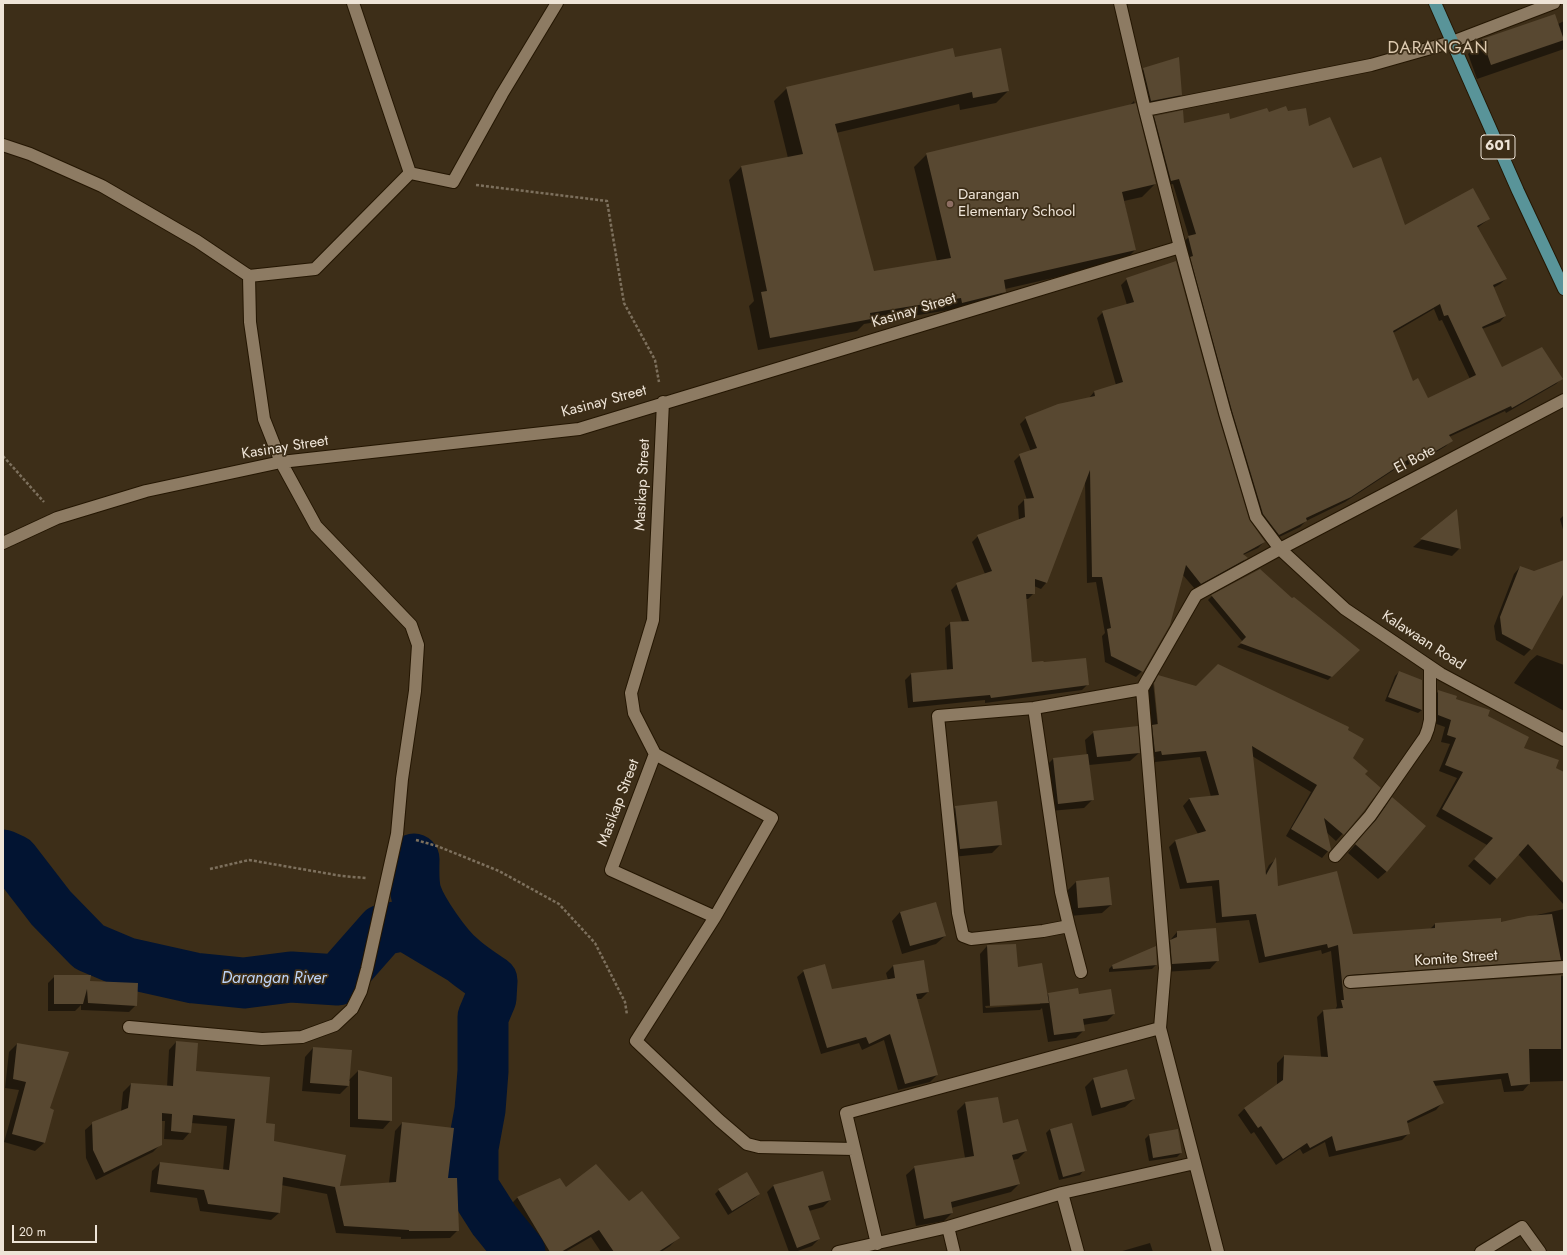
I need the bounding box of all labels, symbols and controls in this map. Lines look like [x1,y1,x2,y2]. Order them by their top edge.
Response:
district label: DARANGAN [1387,39,1489,59]
road number: 601 [1481,135,1515,159]
place label: Darangan Elementary School [958,186,1075,221]
marker: Darangan Elementary School [945,199,955,209]
street label: Kasinay Street [870,290,958,332]
street label: Kasinay Street [559,382,649,422]
street label: Kasinay Street [240,432,330,464]
street label: Masikap Street [632,439,654,531]
street label: El Bote [1391,442,1439,478]
street label: Kalawaan Road [1378,607,1468,675]
street label: Masikap Street [594,757,644,849]
street label: Komite Street [1414,947,1498,971]
water label: Darangan River [221,969,327,989]
scale bar [14,1217,99,1243]
text: 20 m [19,1223,46,1241]

